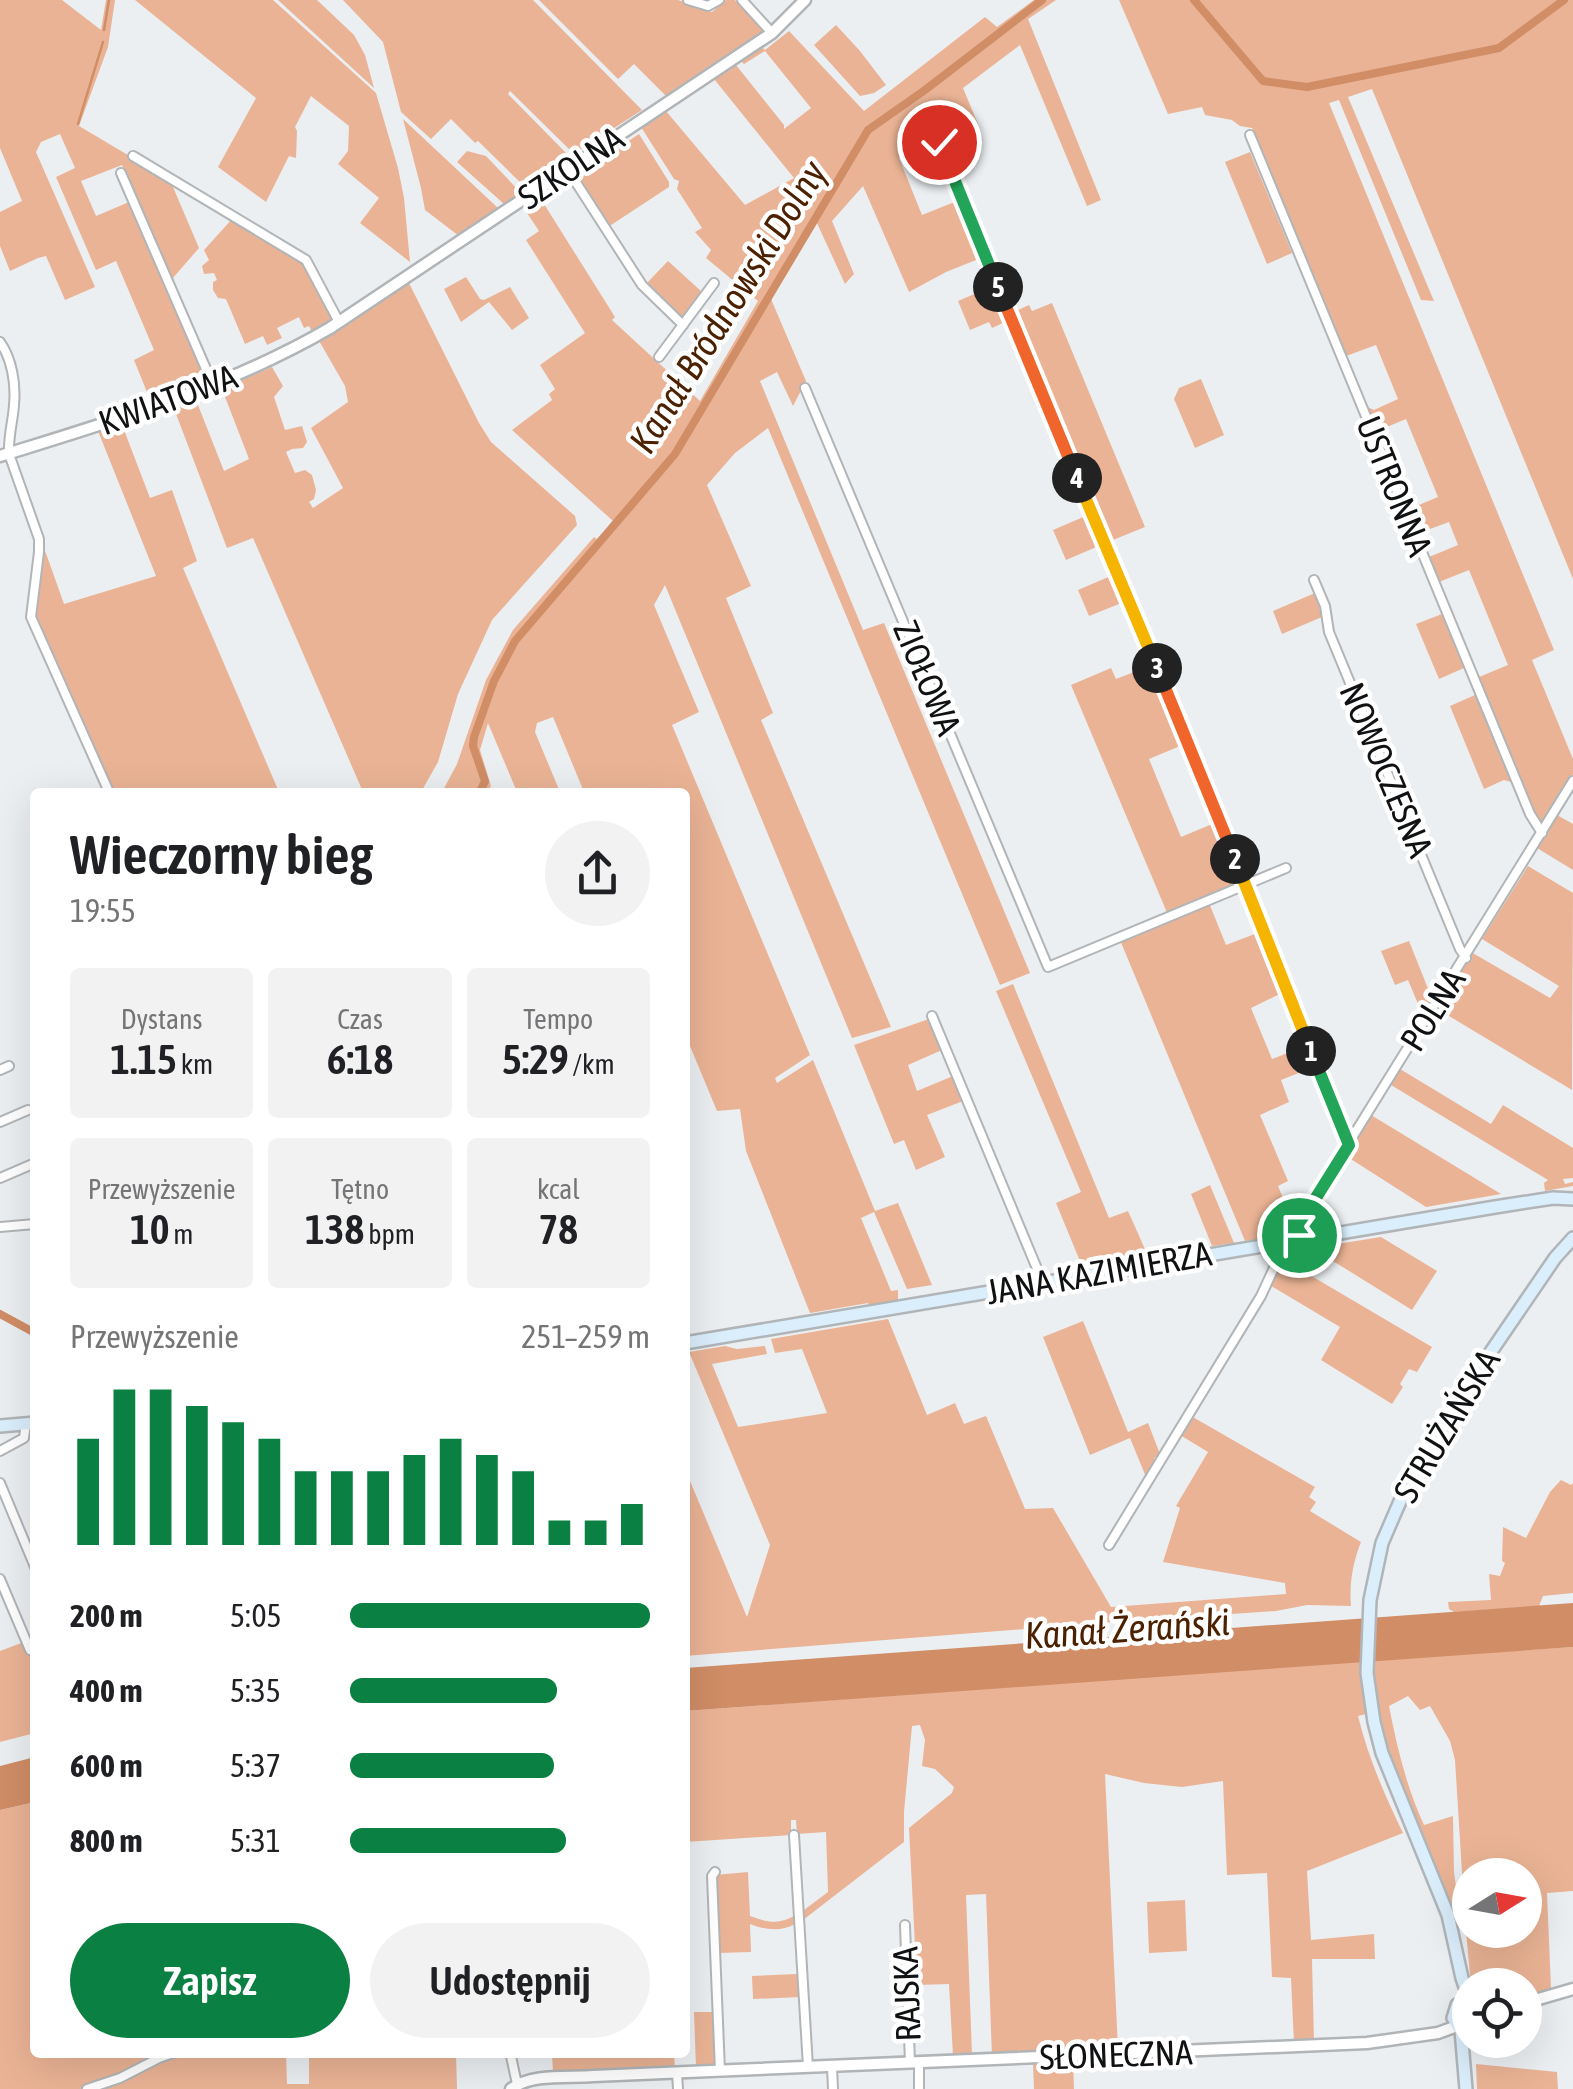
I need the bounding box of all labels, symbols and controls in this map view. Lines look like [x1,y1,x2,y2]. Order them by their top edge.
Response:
pin [897,100,982,185]
icon: check [912,115,967,170]
street label: SZKOLNA [510,117,631,217]
water label: Kanał Bródnowski Dolny [620,153,835,460]
pin: 5 [973,262,1023,312]
text: 5 [991,271,1005,303]
street label: KWIATOWA [93,355,243,442]
street label: USTRONNA [1349,410,1441,562]
pin: 4 [1052,453,1102,503]
text: 4 [1070,462,1084,494]
street label: ZIOŁOWA [886,615,970,741]
pin: 3 [1132,643,1182,693]
text: 3 [1150,652,1164,684]
street label: NOWOCZESNA [1332,677,1442,863]
button: share [545,821,650,926]
text: Wieczorny bieg [70,823,373,886]
pin: 2 [1210,834,1260,884]
text: 2 [1228,843,1242,875]
text: 19:55 [70,892,136,929]
street label: POLNA [1392,960,1473,1058]
text: Dystans [121,1003,202,1035]
text: Czas [337,1003,383,1035]
text: Tempo [523,1003,593,1035]
pin: 1 [1286,1026,1336,1076]
text: 1.15 [110,1035,177,1083]
text: 6:18 [327,1035,393,1083]
text: 5:29 [502,1035,569,1083]
text: 1 [1304,1035,1318,1067]
text: km [177,1048,213,1080]
text: /km [569,1048,615,1080]
text: Przewyższenie [88,1173,236,1205]
text: Tętno [331,1173,389,1205]
text: kcal [537,1173,580,1205]
pin [1257,1193,1342,1278]
text: 10 [130,1205,169,1253]
text: 138 [305,1205,364,1253]
text: 78 [539,1205,578,1253]
icon: arrive [1272,1208,1327,1263]
text: m [169,1218,193,1250]
text: bpm [364,1218,415,1250]
street label: JANA KAZIMIERZA [983,1232,1215,1311]
text: Przewyższenie [70,1318,239,1355]
text: 251–259 m [521,1318,650,1355]
street label: STRUŻAŃSKA [1385,1341,1508,1509]
text: 200 m [70,1597,143,1634]
text: 5:05 [230,1597,281,1634]
water label: Kanał Żerański [1023,1600,1231,1657]
text: 400 m [70,1672,143,1709]
text: 5:35 [230,1672,281,1709]
text: 600 m [70,1747,143,1784]
text: 5:37 [230,1747,281,1784]
text: 800 m [70,1822,143,1859]
text: 5:31 [230,1822,281,1859]
north arrow [1452,1858,1542,1948]
map controls [1452,1858,1542,2058]
button: Zapisz [70,1923,350,2038]
button: Udostępnij [370,1923,650,2038]
street label: RAJSKA [884,1945,928,2042]
button: locate [1452,1968,1542,2058]
street label: SŁONECZNA [1039,2031,1194,2077]

